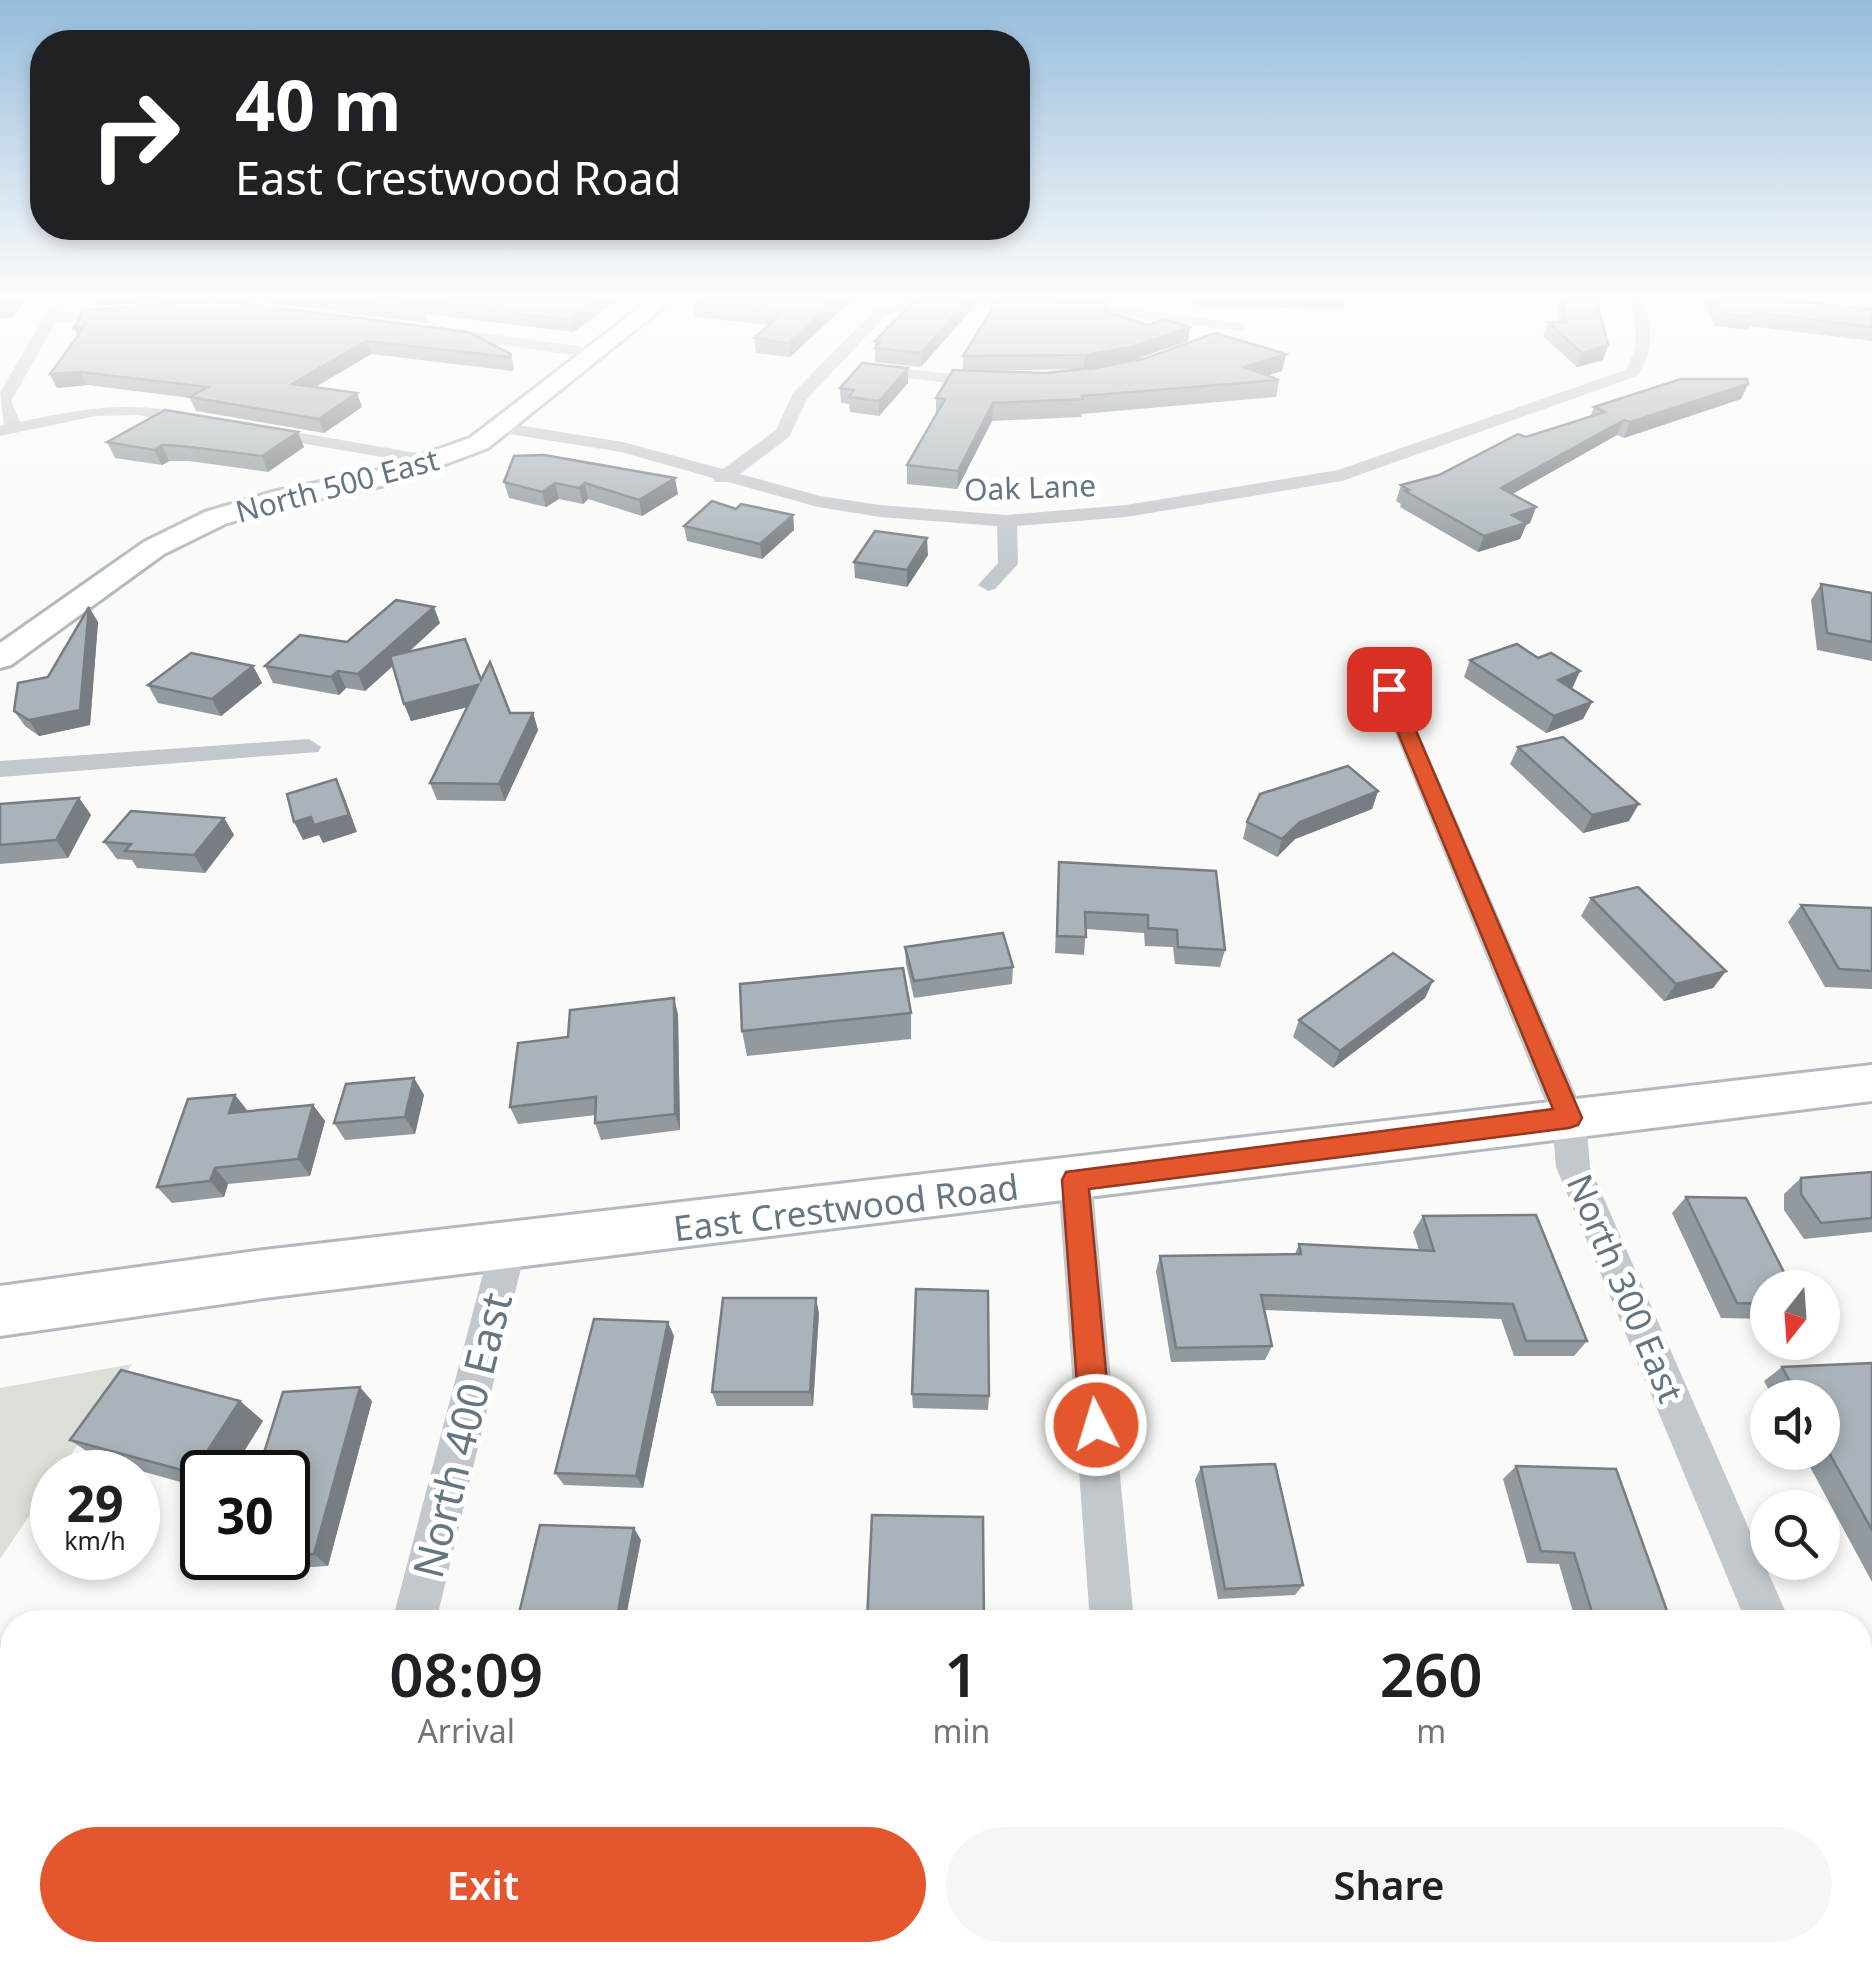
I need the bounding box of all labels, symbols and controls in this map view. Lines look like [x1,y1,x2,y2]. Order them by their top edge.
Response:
text: 40 m [235,56,402,152]
icon: right [70,70,200,200]
text: East Crestwood Road [235,147,681,208]
street label: North 500 East [231,438,443,532]
street label: Oak Lane [963,464,1097,510]
pin [1347,647,1432,732]
icon: arrive [1362,662,1417,717]
street label: East Crestwood Road [671,1163,1021,1251]
street label: North 300 East [1557,1167,1695,1409]
north arrow [1750,1270,1840,1360]
map controls [1750,1270,1840,1580]
street label: North 400 East [398,1286,524,1584]
position arrow [1044,1373,1148,1477]
button: sound [1750,1380,1840,1470]
speed limit sign: 30 [180,1450,310,1580]
text: 29 [66,1469,124,1537]
button: search [1750,1490,1840,1580]
text: km/h [64,1523,126,1557]
text: 08:09 [389,1633,543,1715]
text: 1 [944,1633,979,1715]
text: 260 [1380,1633,1483,1715]
text: Arrival [417,1709,515,1752]
text: min [932,1709,990,1752]
text: m [1416,1709,1446,1752]
button: Exit [40,1827,926,1942]
button: Share [946,1827,1832,1942]

